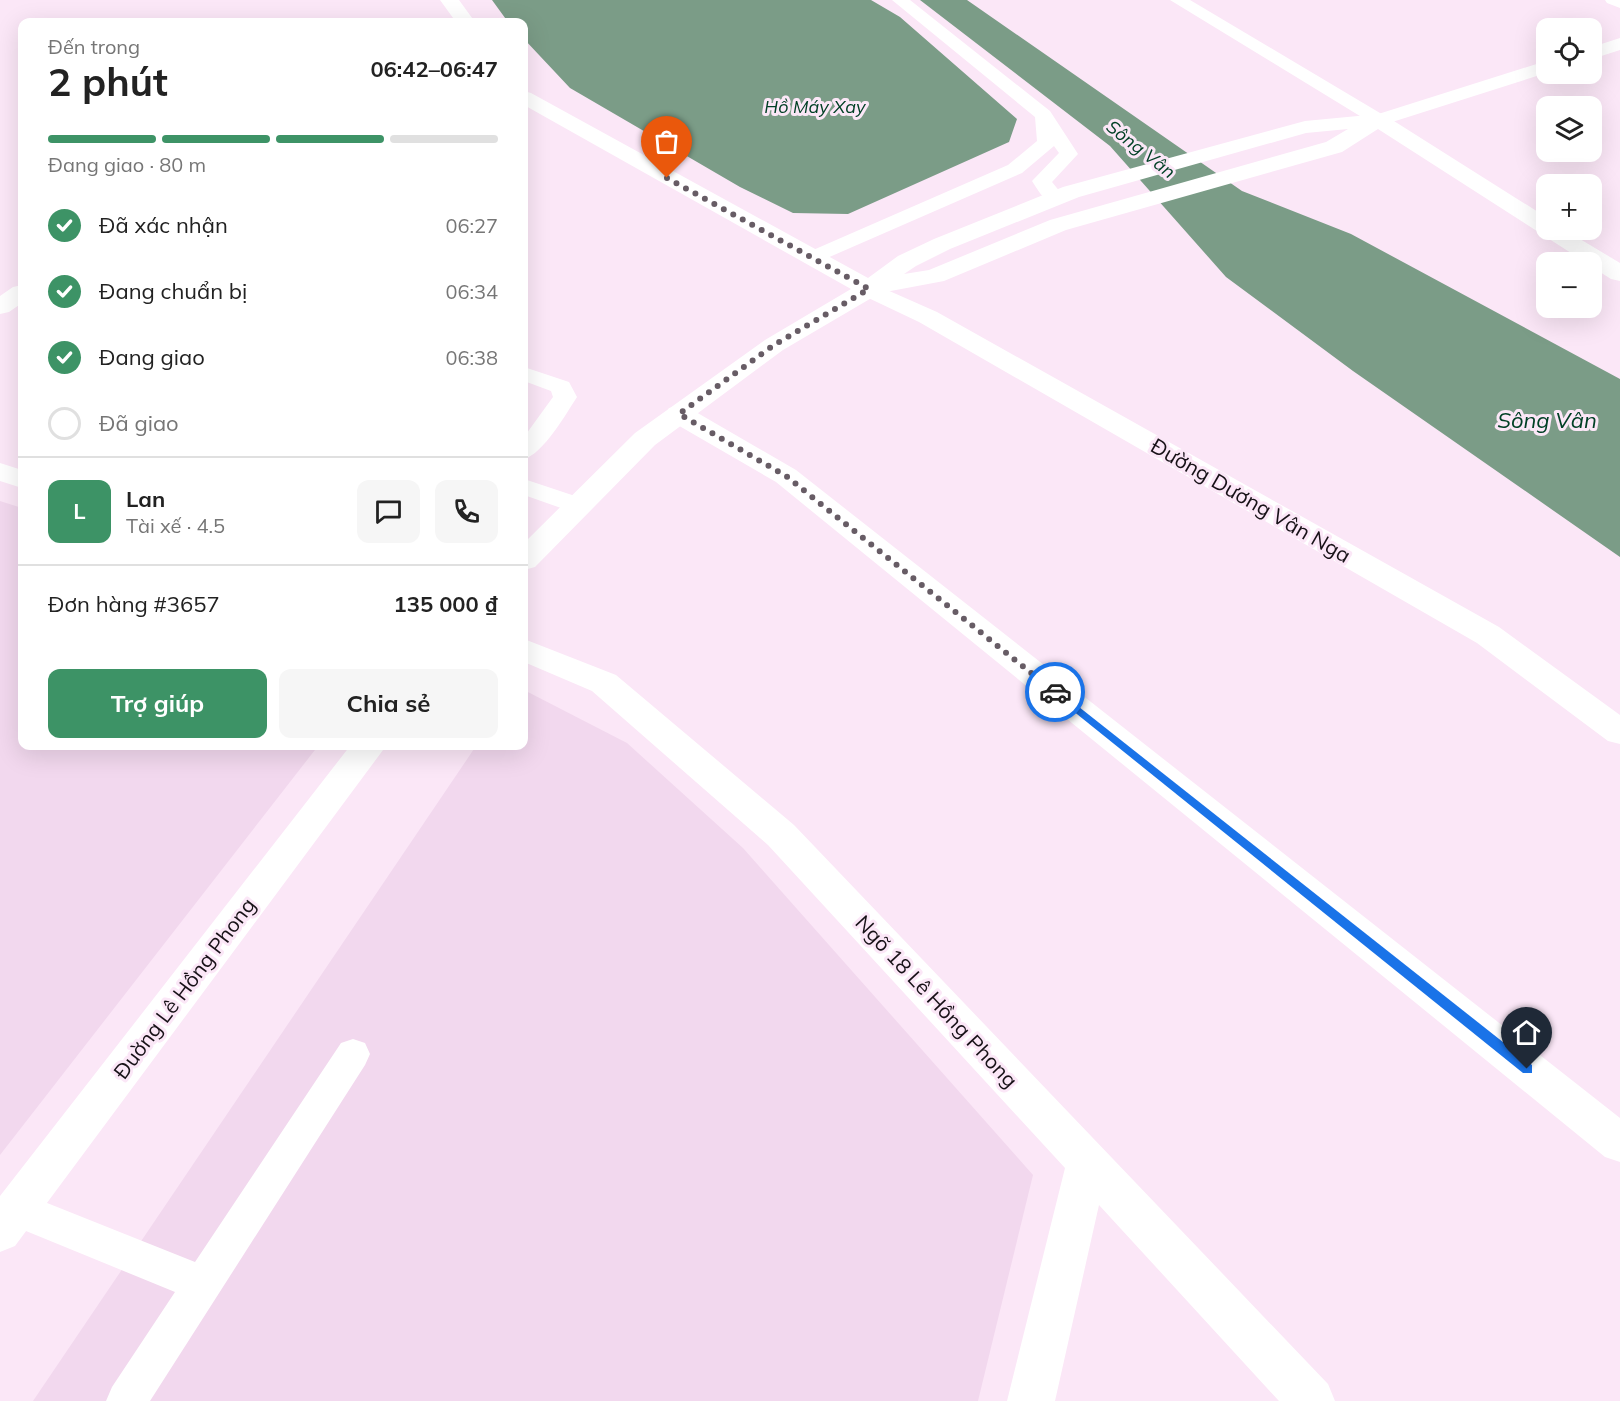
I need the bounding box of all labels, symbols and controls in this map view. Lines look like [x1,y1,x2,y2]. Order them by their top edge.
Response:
map controls [1536,18,1602,318]
button: locate [1536,18,1602,84]
text: Đến trong [48,34,140,59]
text: 06:42–06:47 [370,55,498,83]
text: 2 phút [48,57,168,106]
water label: Hồ Máy Xay [764,95,867,118]
button: layers [1536,96,1602,162]
water label: Sông Vân [1102,115,1180,183]
pin [641,116,692,178]
icon: bag [650,125,683,158]
text: Đang giao · 80 m [48,152,206,177]
button: + [1536,174,1602,240]
icon: check [48,209,81,242]
text: Đã xác nhận [99,211,228,239]
text: 06:27 [445,213,498,238]
button: − [1536,252,1602,318]
icon: check [48,275,81,308]
text: Đang chuẩn bị [99,277,247,305]
text: 06:34 [445,279,498,304]
icon: check [48,341,81,374]
text: Đang giao [99,343,205,371]
text: 06:38 [445,345,498,370]
water label: Sông Vân [1497,406,1597,434]
text: Đã giao [99,409,179,437]
street label: Đường Dương Vân Nga [1146,432,1356,568]
button: chat [357,480,420,543]
button: phone [435,480,498,543]
text: Lan [126,485,165,513]
text: L [73,497,86,525]
text: Tài xế · 4.5 [126,513,225,538]
text: Đơn hàng #3657 [48,590,220,618]
text: 135 000 ₫ [394,590,498,618]
courier [1025,662,1085,722]
button: Trợ giúp [48,669,267,738]
button: Chia sẻ [279,669,498,738]
icon: car [1039,676,1072,709]
street label: Đuờng Lê Hồng Phong [107,892,261,1084]
street label: Ngõ 18 Lê Hồng Phong [850,909,1024,1093]
pin [1501,1007,1552,1069]
icon: home [1510,1016,1543,1049]

